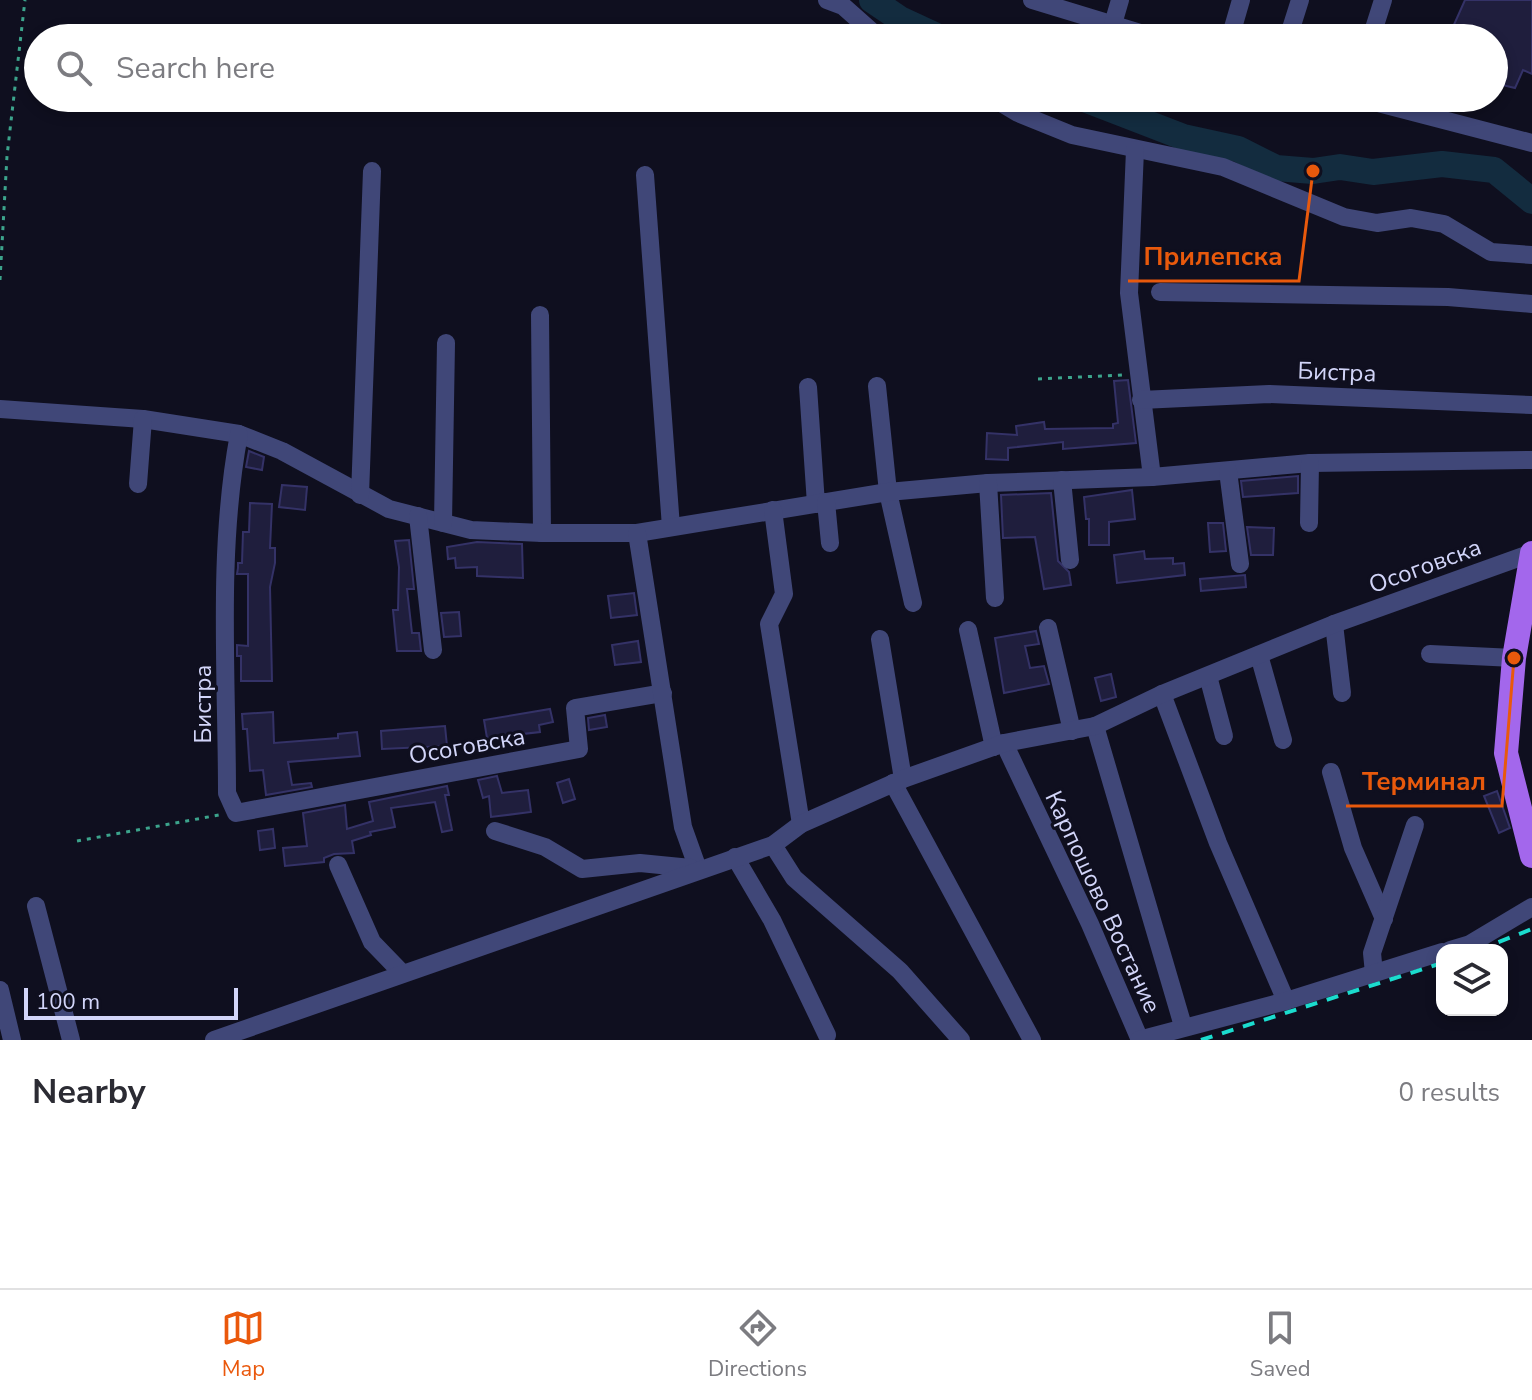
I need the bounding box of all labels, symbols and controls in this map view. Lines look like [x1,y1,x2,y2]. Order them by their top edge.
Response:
search box [24,24,1508,112]
icon: search [52,46,96,90]
text: Search here [116,48,275,89]
callout: Прилепска [1128,231,1299,281]
text: Прилепска [1143,239,1283,274]
street label: Бистра [1297,355,1377,389]
street label: Осоговска [1364,531,1486,601]
street label: Бистра [187,664,219,744]
street label: Осоговска [406,720,528,772]
callout: Терминал [1346,756,1502,806]
text: Терминал [1362,764,1486,799]
street label: Карпошово Востание [1037,786,1169,1018]
map controls [1436,944,1508,1016]
button: layers [1436,944,1508,1016]
scale bar [24,984,238,1020]
text: 100 m [36,987,100,1017]
text: Nearby [32,1069,146,1115]
text: 0 results [1399,1075,1500,1110]
tab: Map [221,1306,265,1384]
tab: Directions [708,1306,807,1384]
tab: Saved [1250,1306,1311,1384]

